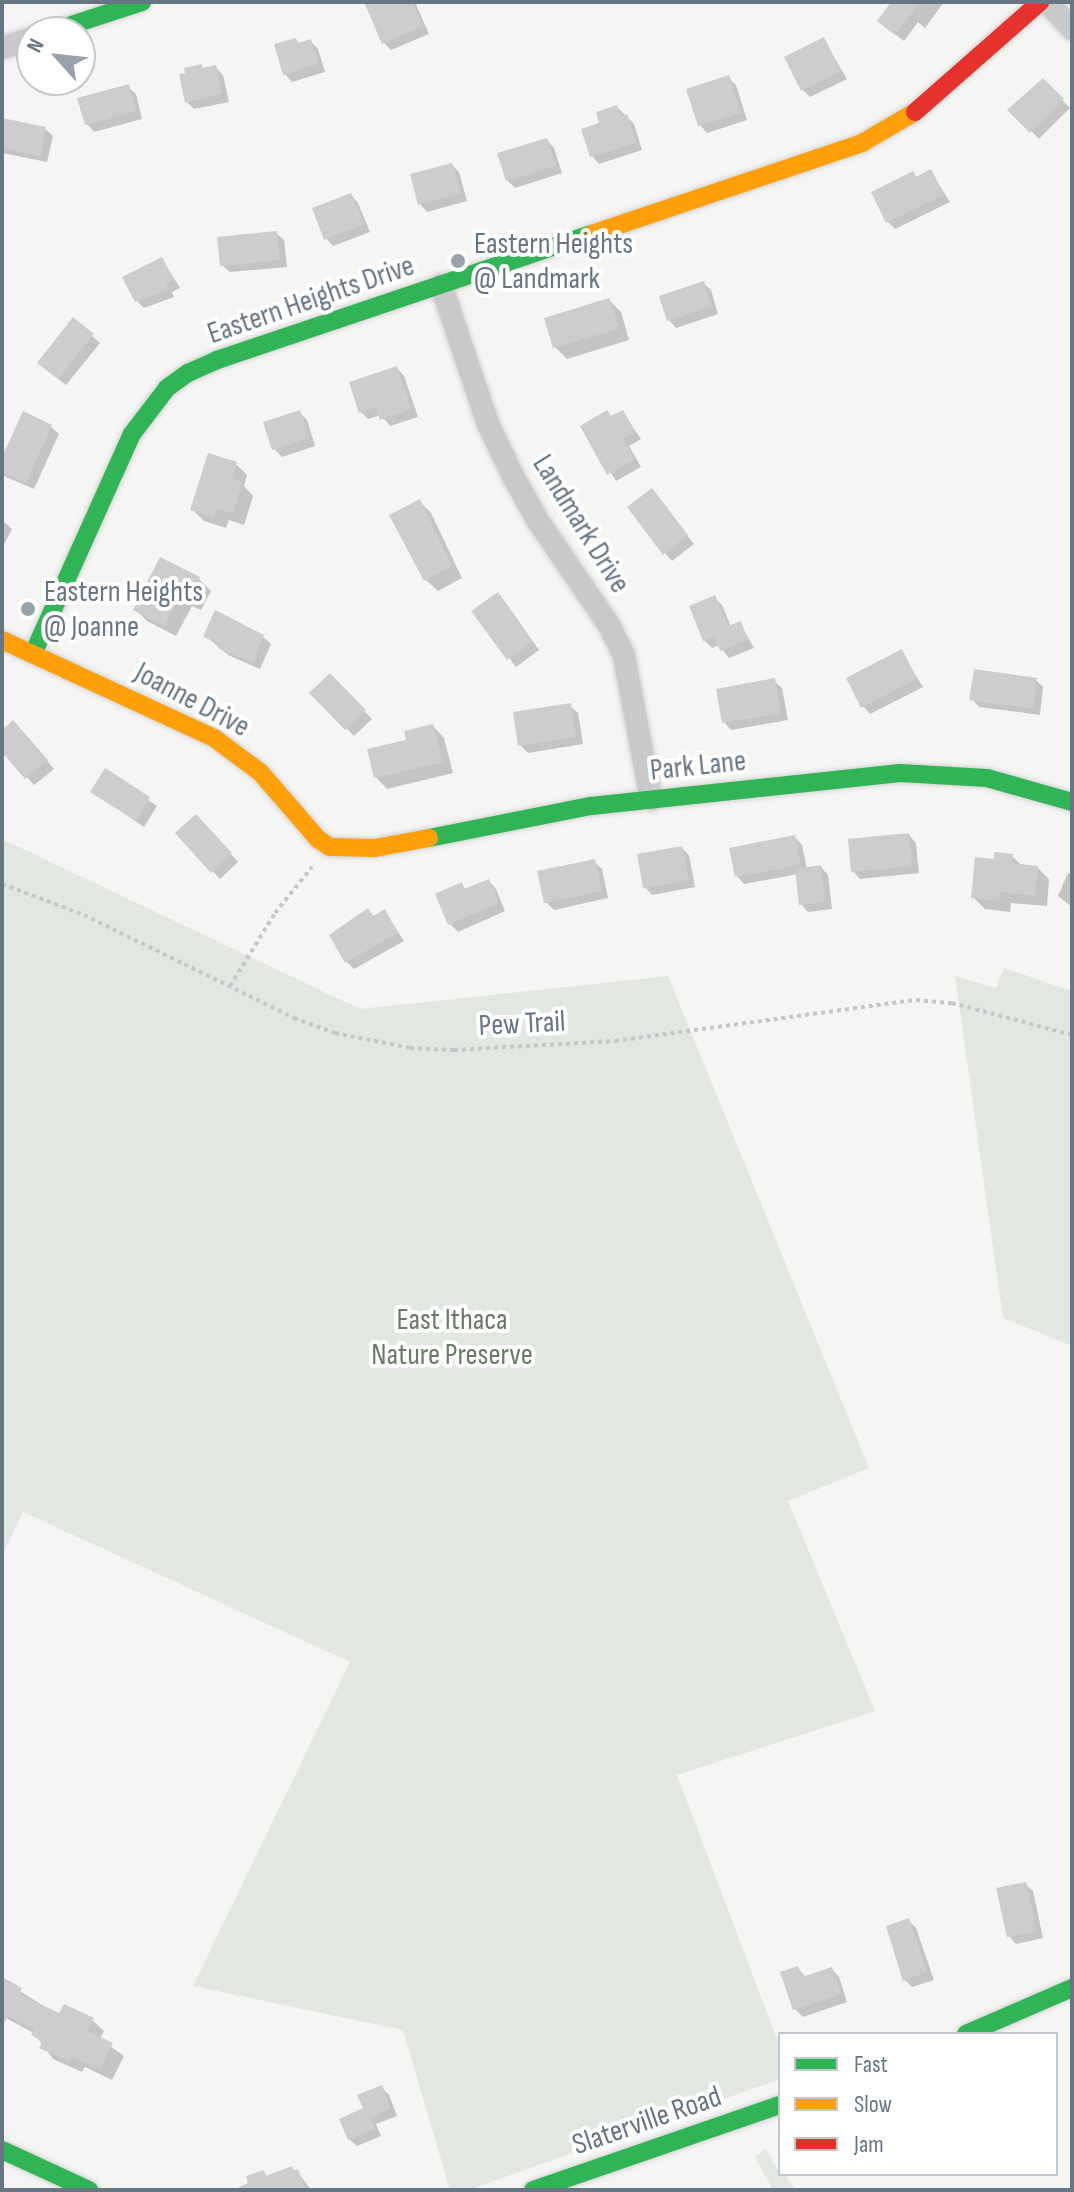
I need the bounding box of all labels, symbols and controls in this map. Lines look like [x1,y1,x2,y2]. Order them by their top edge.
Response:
north arrow [16,16,96,96]
text: N [21,34,51,57]
place label: Eastern Heights @ Landmark [474,226,633,296]
street label: Eastern Heights Drive [203,248,419,352]
marker: Eastern Heights @ Landmark [449,252,467,270]
street label: Landmark Drive [524,448,638,600]
place label: Eastern Heights @ Joanne [44,574,203,644]
marker: Eastern Heights @ Joanne [19,600,37,618]
street label: Joanne Drive [128,655,256,745]
street label: Park Lane [648,743,748,789]
street label: Pew Trail [478,1004,566,1044]
park label: East Ithaca Nature Preserve [371,1302,533,1372]
legend [778,2032,1058,2176]
text: Fast [854,2050,888,2079]
street label: Slaterville Road [568,2079,726,2163]
text: Slow [854,2090,892,2119]
text: Jam [854,2130,884,2159]

